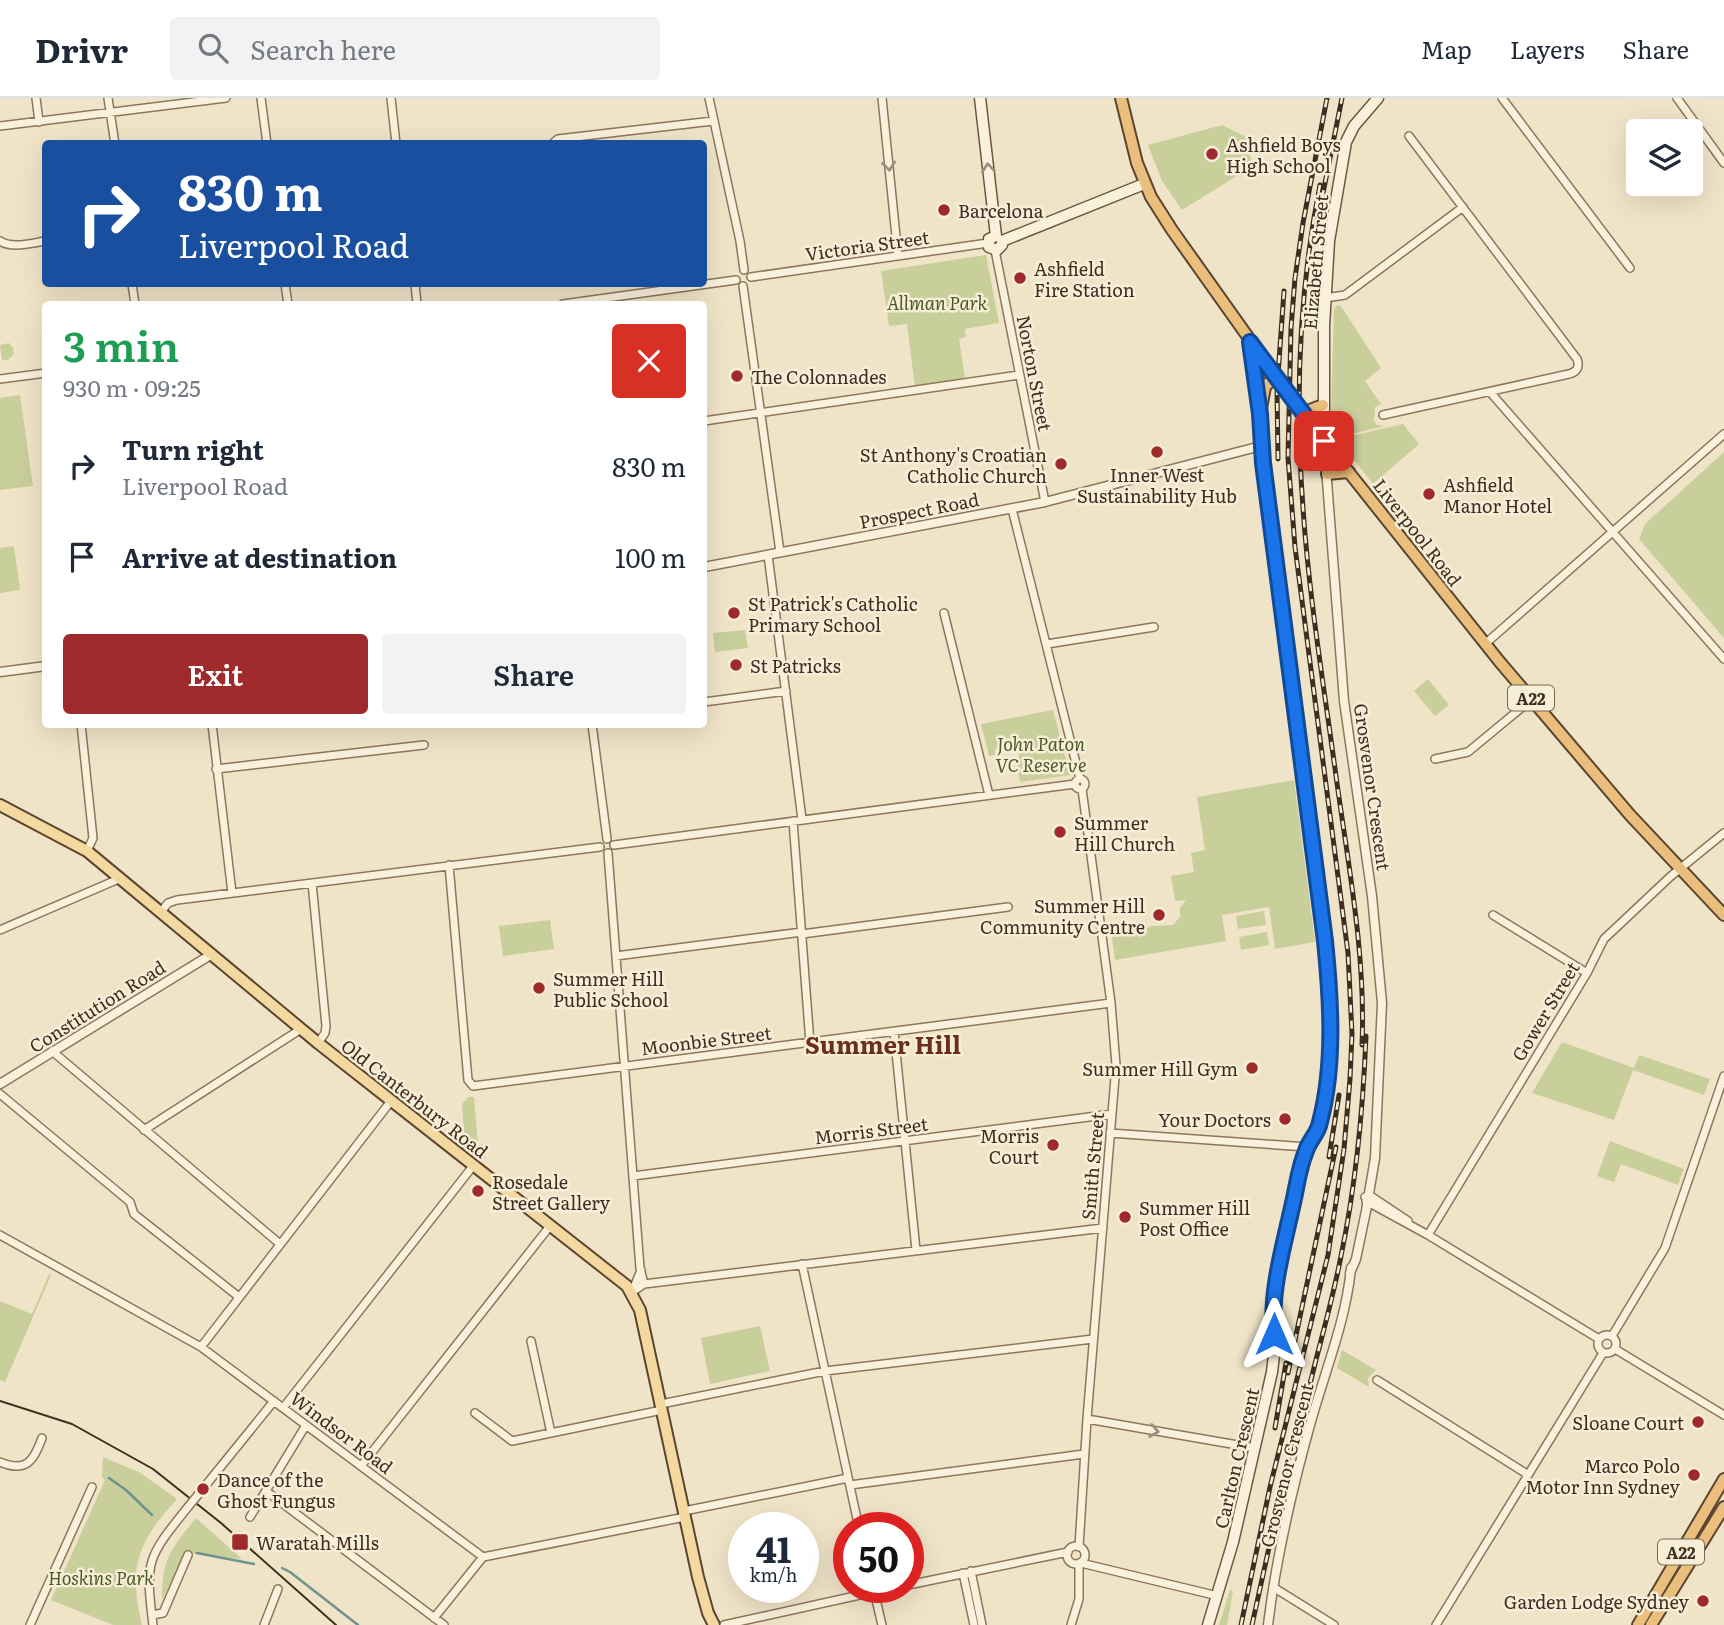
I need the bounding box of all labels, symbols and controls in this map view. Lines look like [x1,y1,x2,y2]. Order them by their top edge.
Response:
search box [170,17,660,80]
text: Drivr [35,24,128,73]
icon: search [194,29,232,67]
text: Search here [250,29,396,68]
text: Map [1421,31,1472,66]
text: Layers [1510,31,1584,66]
text: Share [1622,31,1689,66]
map controls [1626,119,1703,196]
button: layers [1626,119,1703,196]
place label: Ashfield Boys High School [1226,131,1341,179]
marker: Ashfield Boys High School [1204,146,1220,162]
text: 830 m [178,153,323,226]
one-way arrow [881,161,896,172]
one-way arrow [981,162,996,173]
icon: right [63,168,154,259]
street label: Elizabeth Street [1296,193,1334,331]
place label: Barcelona [958,197,1044,224]
marker: Barcelona [936,202,952,218]
text: Liverpool Road [178,220,409,268]
street label: Victoria Street [803,223,931,267]
place label: Ashfield Fire Station [1034,255,1135,303]
marker: Ashfield Fire Station [1012,270,1028,286]
park label: Allman Park [887,289,987,316]
text: 3 min [63,313,179,375]
street label: Norton Street [1011,313,1060,434]
button: close [612,324,686,398]
place label: The Colonnades [751,363,886,390]
marker: The Colonnades [729,368,745,384]
text: 930 m · 09:25 [63,370,201,404]
pin [1294,411,1354,471]
icon: arrive [1305,422,1343,460]
text: Turn right [122,429,264,468]
place label: St Anthony's Croatian Catholic Church [860,441,1047,489]
marker: Inner West Sustainability Hub [1149,444,1165,460]
text: 830 m [612,446,686,485]
icon: right [63,447,101,485]
marker: St Anthony's Croatian Catholic Church [1053,456,1069,472]
place label: Inner West Sustainability Hub [1077,461,1237,509]
text: Liverpool Road [122,468,288,502]
place label: Ashfield Manor Hotel [1443,471,1552,519]
street label: Liverpool Road [1367,472,1469,592]
street label: Prospect Road [857,485,981,535]
marker: Ashfield Manor Hotel [1421,486,1437,502]
text: Arrive at destination [122,537,397,576]
text: 100 m [615,537,686,576]
icon: arrive [63,538,101,576]
place label: St Patrick's Catholic Primary School [748,590,918,638]
marker: St Patrick's Catholic Primary School [726,605,742,621]
button: Exit [63,634,368,714]
button: Share [382,634,686,714]
place label: St Patricks [750,652,841,679]
marker: St Patricks [728,657,744,673]
road number: A22 [1508,685,1554,710]
street label: Grosvenor Crescent [1348,702,1398,873]
park label: John Paton VC Reserve [996,730,1087,778]
place label: Summer Hill Church [1074,809,1175,857]
marker: Summer Hill Church [1052,824,1068,840]
place label: Summer Hill Community Centre [980,892,1145,940]
marker: Summer Hill Community Centre [1151,907,1167,923]
street label: Constitution Road [24,953,170,1059]
street label: Gower Street [1505,955,1586,1066]
place label: Summer Hill Public School [553,965,668,1013]
marker: Summer Hill Public School [531,980,547,996]
street label: Moonbie Street [639,1019,774,1061]
district label: Summer Hill [805,1026,961,1061]
street label: Old Canterbury Road [336,1032,494,1164]
place label: Summer Hill Gym [1082,1055,1238,1082]
marker: Summer Hill Gym [1244,1060,1260,1076]
place label: Your Doctors [1158,1106,1271,1133]
street label: Morris Street [813,1110,930,1150]
street label: Smith Street [1074,1110,1110,1221]
marker: Your Doctors [1277,1111,1293,1127]
place label: Morris Court [980,1122,1040,1170]
marker: Morris Court [1045,1137,1061,1153]
place label: Rosedale Street Gallery [492,1168,611,1216]
marker: Rosedale Street Gallery [470,1183,486,1199]
place label: Summer Hill Post Office [1139,1194,1250,1242]
marker: Summer Hill Post Office [1117,1209,1133,1225]
position arrow [1237,1297,1311,1371]
street label: Grosvenor Crescent [1253,1379,1320,1550]
street label: Windsor Road [285,1384,399,1480]
street label: Carlton Crescent [1207,1384,1265,1531]
place label: Sloane Court [1572,1409,1685,1436]
marker: Sloane Court [1690,1414,1706,1430]
one-way arrow [1148,1423,1160,1438]
place label: Marco Polo Motor Inn Sydney [1525,1452,1681,1500]
place label: Dance of the Ghost Fungus [217,1466,335,1514]
marker: Marco Polo Motor Inn Sydney [1686,1467,1702,1483]
marker: Dance of the Ghost Fungus [195,1481,211,1497]
speed limit sign: 50 [833,1512,924,1603]
text: 41 [756,1522,791,1574]
place label: Waratah Mills [256,1529,379,1556]
marker: Waratah Mills [230,1532,250,1552]
road number: A22 [1658,1540,1704,1564]
text: km/h [750,1561,797,1588]
park label: Hoskins Park [48,1564,154,1591]
place label: Garden Lodge Sydney [1504,1588,1690,1615]
marker: Garden Lodge Sydney [1695,1593,1711,1609]

